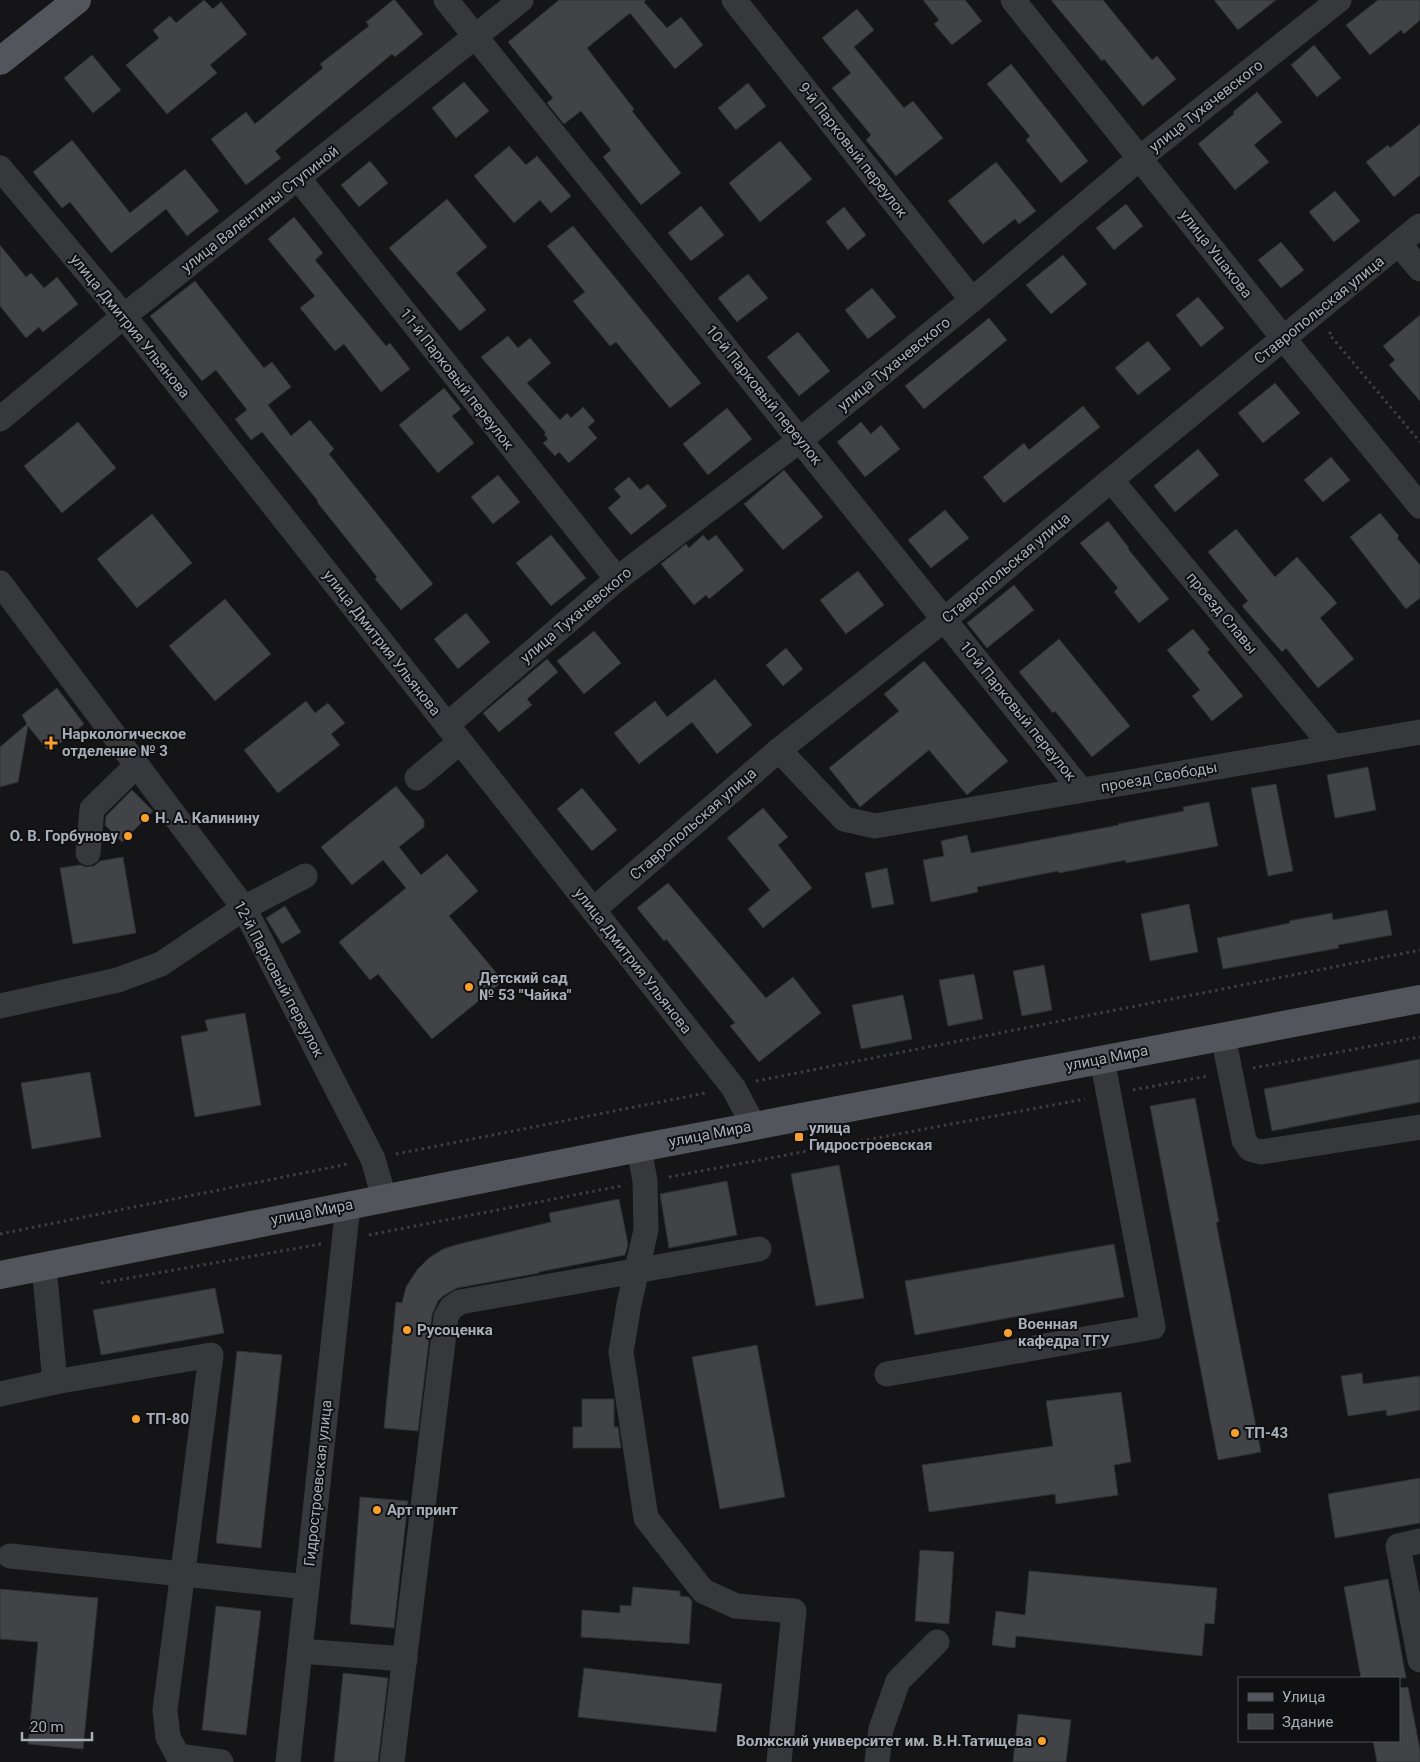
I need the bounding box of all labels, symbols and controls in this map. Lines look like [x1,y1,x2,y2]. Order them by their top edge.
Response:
street label: улица Тухачевского [1146,56,1266,156]
street label: 9-й Парковый переулок [795,79,911,221]
street label: улица Валентины Ступиной [178,142,342,276]
street label: улица Ушакова [1176,206,1256,302]
street label: улица Дмитрия Ульянова [66,250,194,402]
street label: Ставропольская улица [1250,252,1388,368]
street label: 11-й Парковый переулок [396,305,518,453]
street label: улица Тухачевского [834,313,954,415]
street label: 10-й Парковый переулок [702,321,826,469]
street label: Ставропольская улица [938,509,1074,627]
street label: улица Тухачевского [517,563,635,667]
street label: улица Дмитрия Ульянова [319,566,445,720]
street label: проезд Славы [1183,569,1261,657]
street label: 10-й Парковый переулок [956,637,1080,785]
place label: Наркологическое отделение № 3 [62,725,186,760]
marker: Наркологическое отделение № 3 [44,736,58,750]
street label: проезд Свободы [1099,758,1219,796]
street label: Ставропольская улица [626,764,760,884]
place label: Н. А. Калинину [155,809,260,827]
marker: Н. А. Калинину [139,812,151,824]
place label: О. В. Горбунову [10,827,118,845]
marker: О. В. Горбунову [122,830,134,842]
street label: улица Дмитрия Ульянова [570,884,696,1038]
street label: 12-й Парковый переулок [230,898,328,1060]
place label: Детский сад № 53 "Чайка" [479,969,572,1004]
marker: Детский сад № 53 "Чайка" [463,981,475,993]
street label: улица Мира [1064,1041,1150,1075]
street label: улица Мира [667,1117,753,1151]
place label: улица Гидростроевская [809,1119,932,1154]
marker: улица Гидростроевская [793,1131,805,1143]
street label: улица Мира [269,1195,355,1229]
place label: Военная кафедра ТГУ [1018,1315,1110,1350]
place label: Русоценка [417,1321,493,1339]
marker: Русоценка [401,1324,413,1336]
marker: Военная кафедра ТГУ [1002,1327,1014,1339]
street label: Гидростроевская улица [300,1399,336,1567]
place label: ТП-80 [146,1410,189,1428]
marker: ТП-80 [130,1413,142,1425]
place label: ТП-43 [1245,1424,1288,1442]
marker: ТП-43 [1229,1427,1241,1439]
place label: Арт принт [387,1501,458,1519]
marker: Арт принт [371,1504,383,1516]
legend [1238,1677,1400,1742]
text: Улица [1282,1688,1325,1706]
scale bar [22,1710,92,1742]
text: Здание [1282,1713,1333,1731]
text: 20 m [30,1718,64,1736]
place label: Волжский университет им. В.Н.Татищева [736,1732,1032,1750]
marker: Волжский университет им. В.Н.Татищева [1036,1735,1048,1747]

